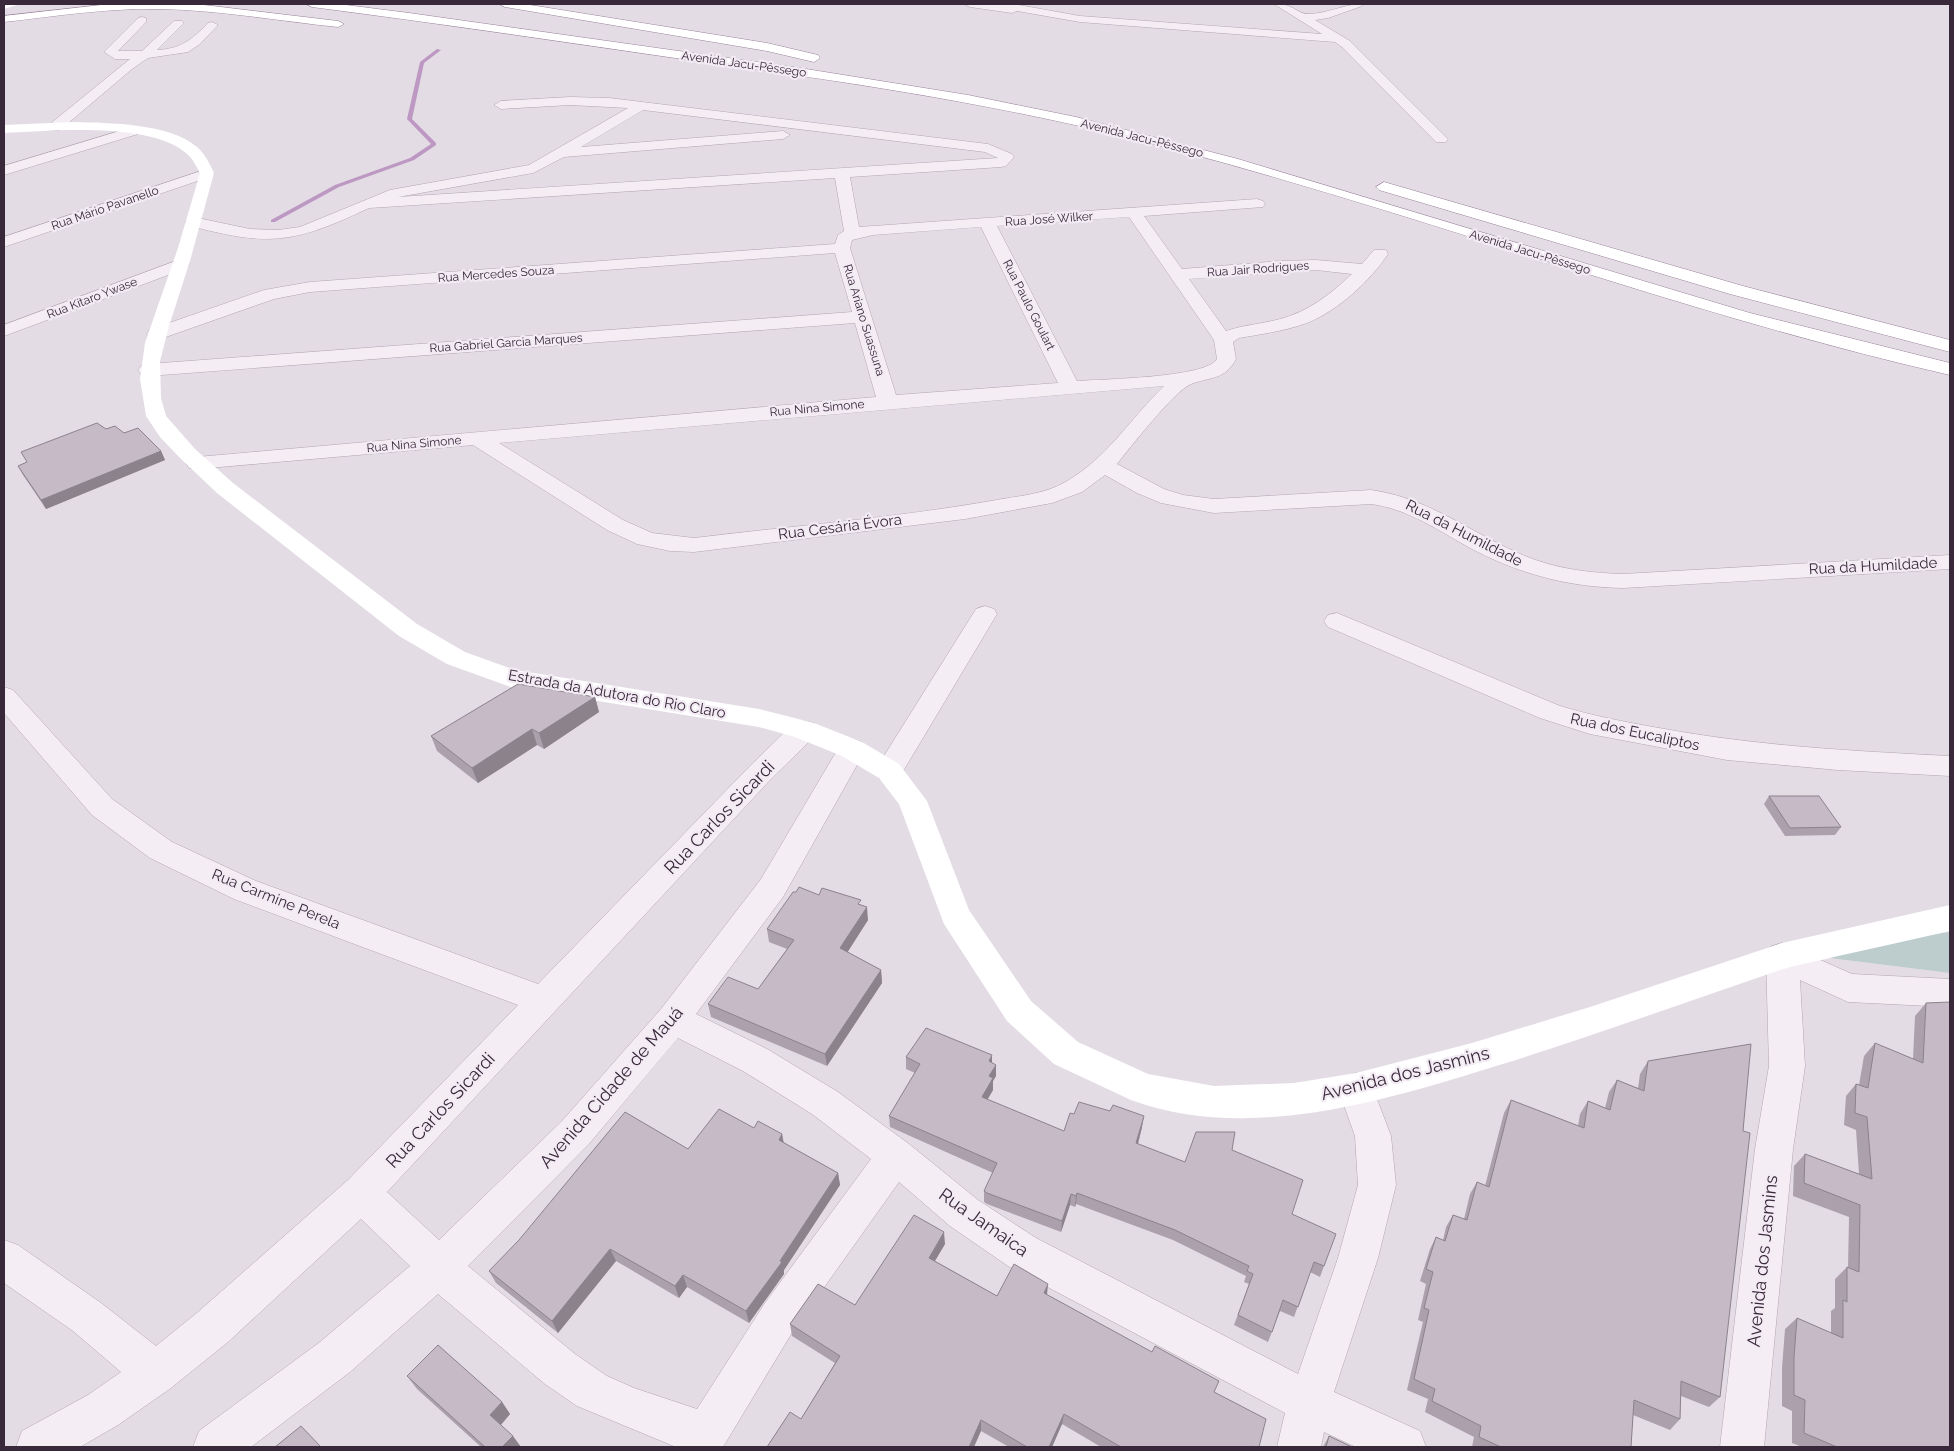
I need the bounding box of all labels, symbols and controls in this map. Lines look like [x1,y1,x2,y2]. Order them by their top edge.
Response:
street label: Avenida Jacu-Pêssego [681,48,807,80]
street label: Avenida Jacu-Pêssego [1079,116,1205,160]
street label: Rua Mário Pavanello [49,183,161,233]
street label: Rua José Wilker [1005,209,1094,229]
street label: Avenida Jacu-Pêssego [1468,227,1592,277]
street label: Rua Paulo Goulart [1000,257,1058,353]
street label: Rua Jair Rodrigues [1206,258,1310,280]
street label: Rua Ariano Suassuna [840,262,888,378]
street label: Rua Mercedes Souza [437,263,555,285]
street label: Rua Kitaro Ywase [45,274,139,322]
street label: Rua Gabriel Garcia Marques [429,331,583,355]
street label: Rua Nina Simone [769,397,865,419]
street label: Rua Nina Simone [366,433,462,455]
street label: Rua da Humildade [1403,496,1526,570]
street label: Rua Cesária Évora [777,510,903,544]
street label: Rua da Humildade [1808,554,1938,578]
street label: Estrada da Adutora do Rio Claro [507,666,727,722]
street label: Rua dos Eucaliptos [1569,710,1701,754]
street label: Rua Carlos Sicardi [659,756,779,878]
street label: Rua Carmine Perela [209,865,343,933]
street label: Avenida Cidade de Mauá [535,1002,687,1172]
street label: Avenida dos Jasmins [1319,1042,1492,1104]
street label: Rua Carlos Sicardi [381,1048,499,1172]
street label: Avenida dos Jasmins [1743,1174,1782,1348]
street label: Rua Jamaica [935,1183,1033,1261]

